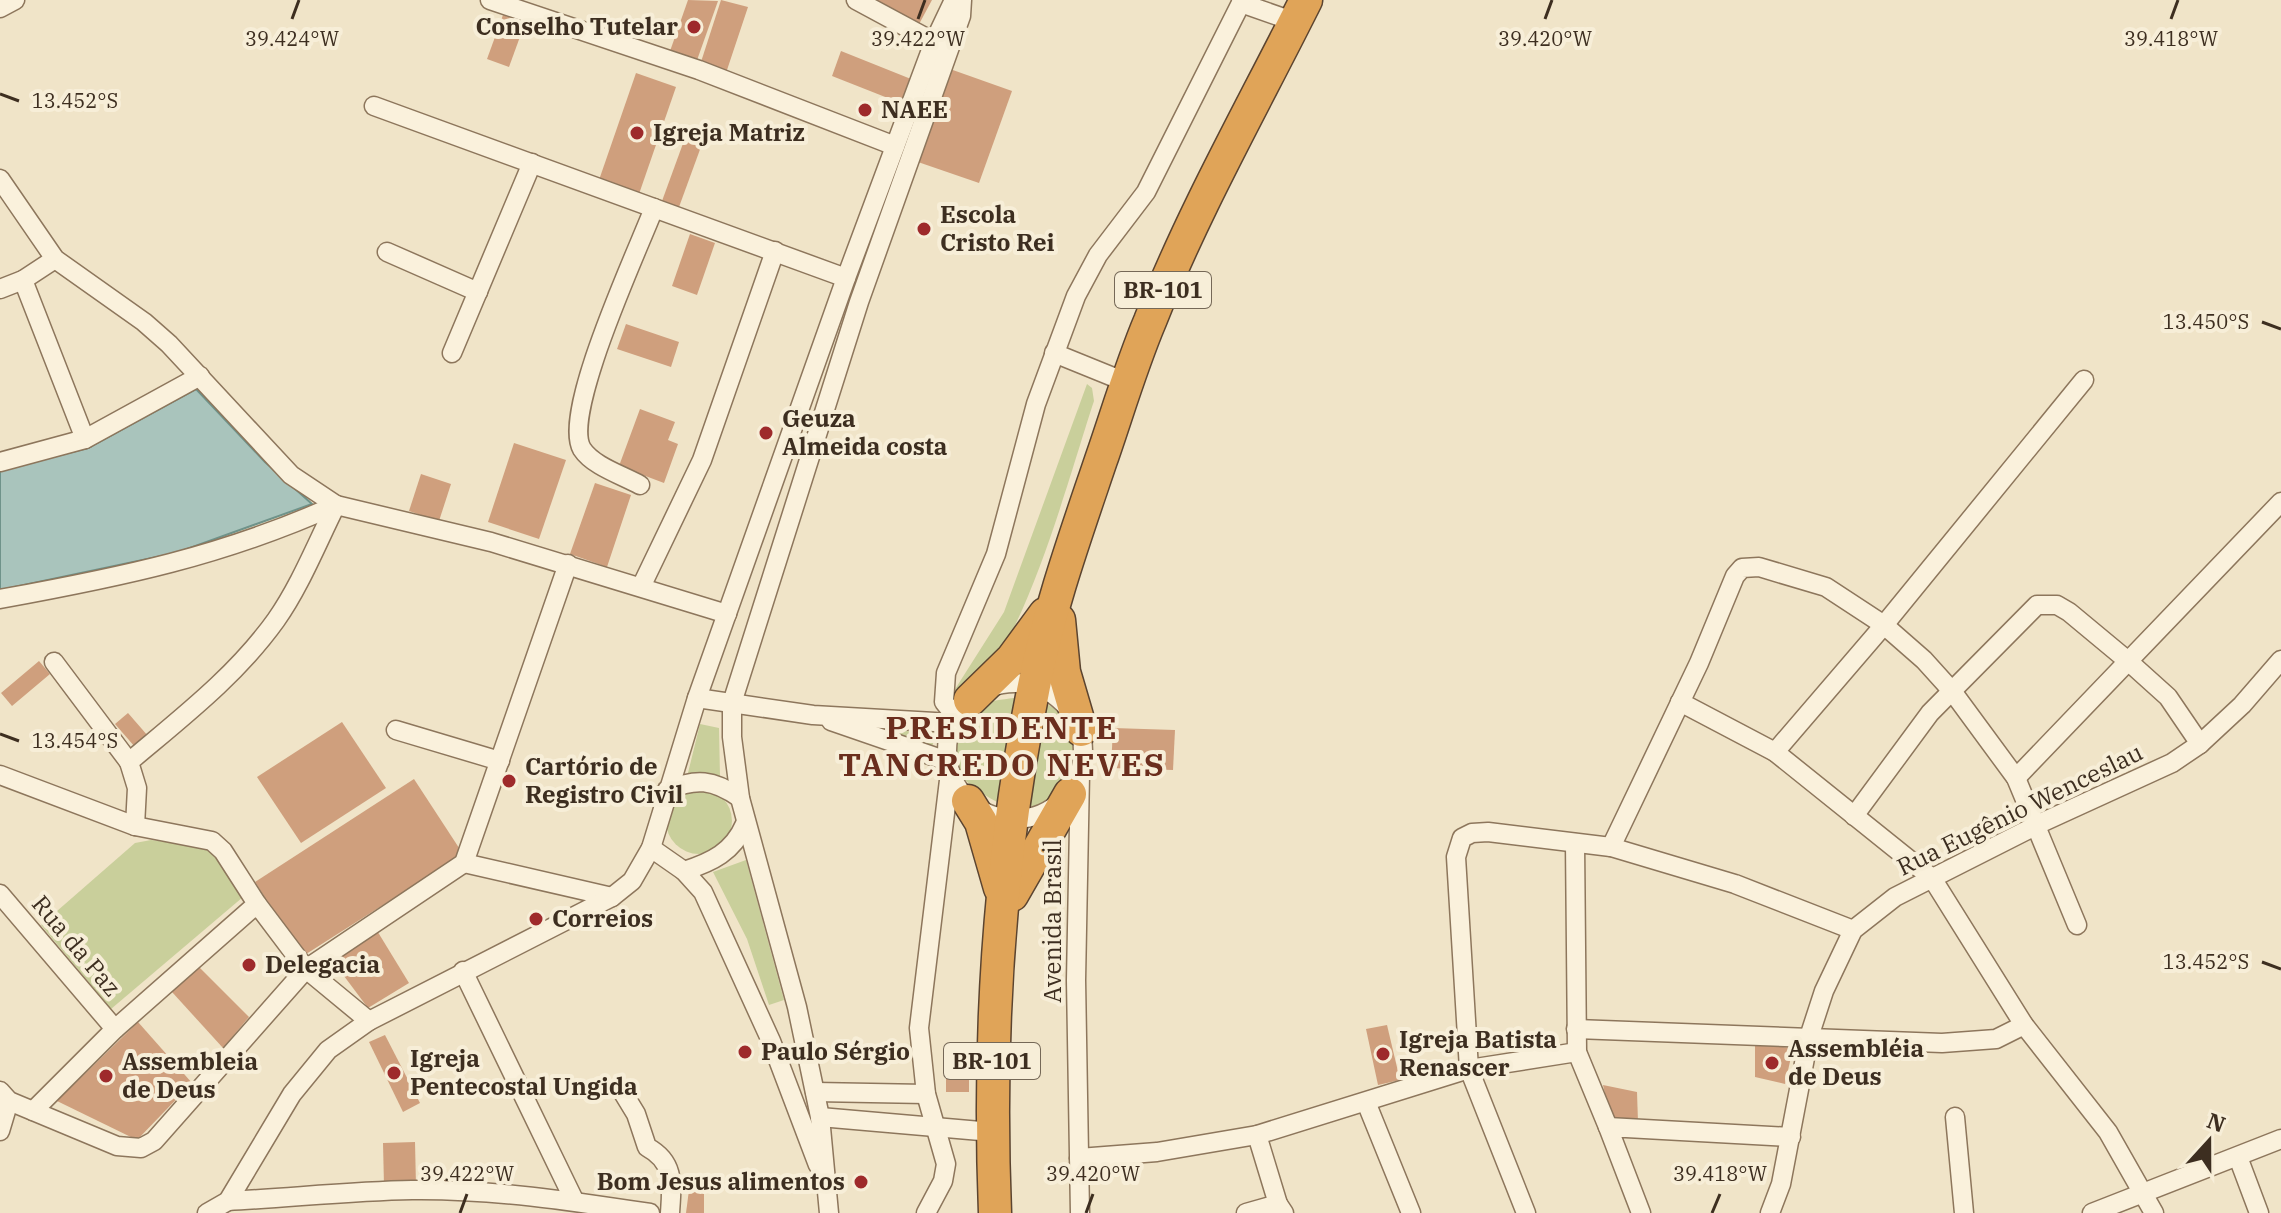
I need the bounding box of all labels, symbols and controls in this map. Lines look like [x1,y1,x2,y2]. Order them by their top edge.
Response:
place label: Conselho Tutelar [475,10,678,42]
marker: Conselho Tutelar [685,18,703,36]
text: 39.424°W [245,25,339,52]
text: 39.422°W [871,25,965,52]
text: 39.420°W [1498,25,1592,52]
text: 39.418°W [2124,25,2218,52]
text: 13.452°S [32,87,118,114]
place label: NAEE [881,93,948,125]
marker: NAEE [856,101,874,119]
place label: Igreja Matriz [653,116,805,148]
marker: Igreja Matriz [628,124,646,142]
place label: Escola Cristo Rei [940,198,1055,258]
marker: Escola Cristo Rei [915,220,933,238]
road number: BR-101 [1115,272,1211,308]
text: 13.450°S [2163,308,2249,335]
place label: Geuza Almeida costa [782,402,948,462]
marker: Geuza Almeida costa [757,424,775,442]
district label: PRESIDENTE TANCREDO NEVES [838,706,1166,785]
text: 13.454°S [32,727,118,754]
street label: Rua Eugênio Wenceslau [1891,736,2148,883]
place label: Cartório de Registro Civil [525,750,684,810]
marker: Cartório de Registro Civil [500,772,518,790]
street label: Avenida Brasil [1036,839,1068,1003]
street label: Rua da Paz [25,888,128,1003]
place label: Correios [552,902,653,934]
marker: Correios [527,910,545,928]
place label: Delegacia [265,948,380,980]
text: 13.452°S [2163,948,2249,975]
marker: Delegacia [240,956,258,974]
place label: Igreja Batista Renascer [1399,1023,1557,1083]
place label: Assembléia de Deus [1788,1032,1924,1092]
place label: Paulo Sérgio [761,1035,910,1067]
place label: Igreja Pentecostal Ungida [410,1042,638,1102]
marker: Paulo Sérgio [736,1043,754,1061]
road number: BR-101 [944,1043,1040,1079]
place label: Assembleia de Deus [122,1045,258,1105]
marker: Igreja Batista Renascer [1374,1045,1392,1063]
marker: Assembléia de Deus [1763,1054,1781,1072]
marker: Igreja Pentecostal Ungida [385,1064,403,1082]
marker: Assembleia de Deus [97,1067,115,1085]
north arrow [2169,1101,2249,1181]
text: N [2203,1105,2230,1139]
text: 39.422°W [420,1160,514,1187]
text: 39.420°W [1046,1160,1140,1187]
text: 39.418°W [1673,1160,1767,1187]
place label: Bom Jesus alimentos [597,1165,845,1197]
marker: Bom Jesus alimentos [852,1173,870,1191]

